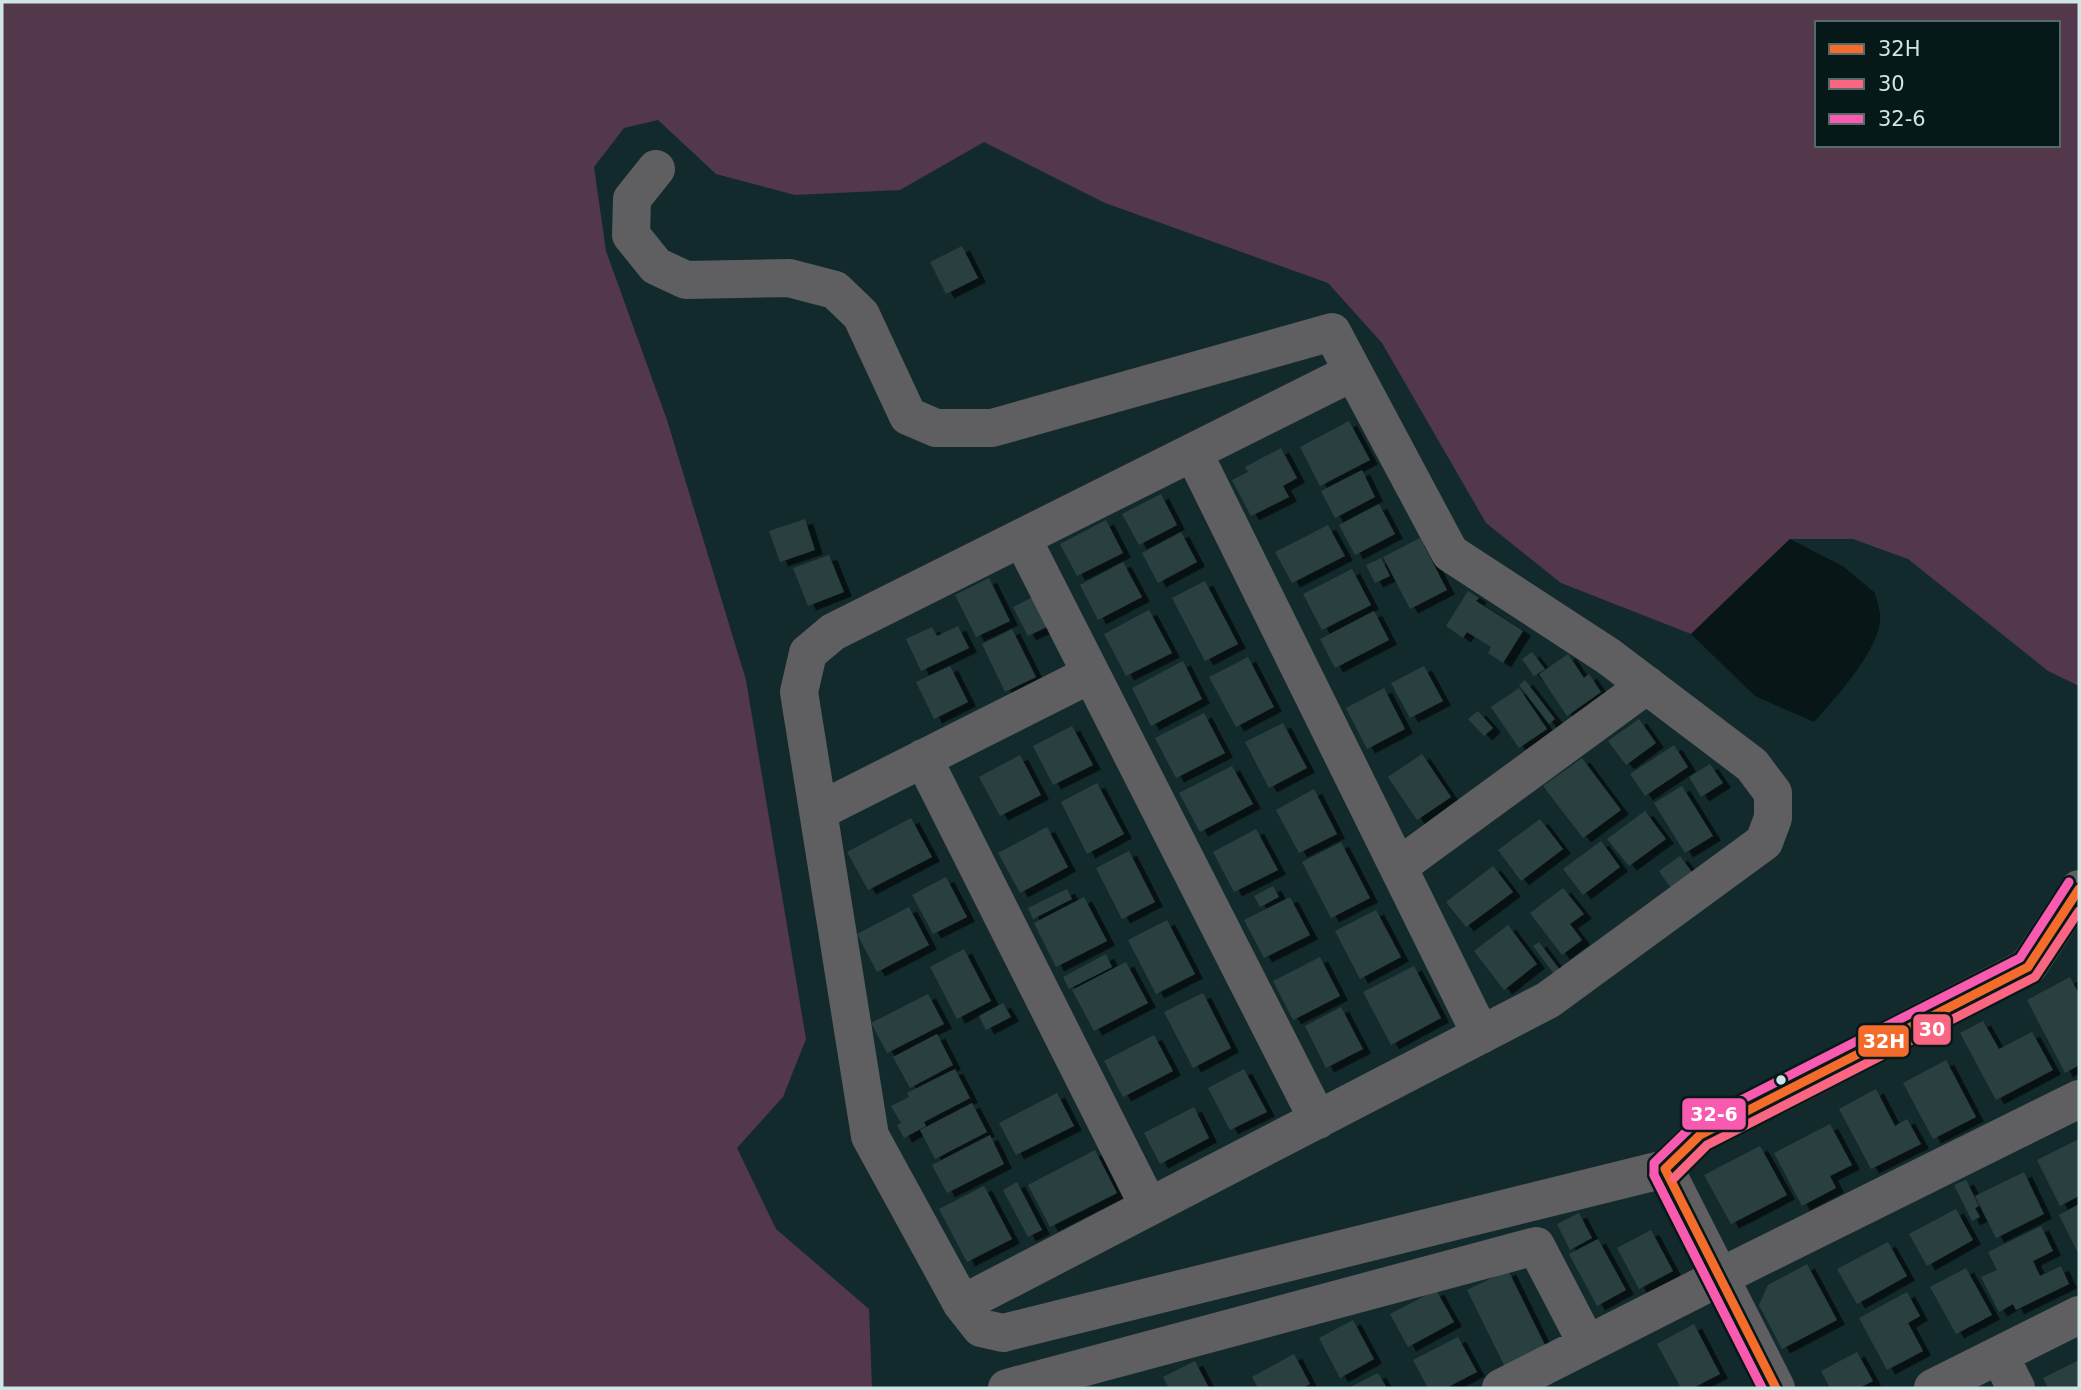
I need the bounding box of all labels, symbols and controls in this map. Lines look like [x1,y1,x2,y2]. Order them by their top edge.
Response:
legend [1815,21,2060,147]
text: 32H [1878,37,1921,61]
text: 30 [1878,72,1905,96]
text: 32-6 [1878,107,1926,131]
line badge: 30 [1912,1013,1952,1046]
text: 30 [1919,1018,1945,1040]
line badge: 32H [1857,1024,1910,1058]
text: 32H [1863,1030,1905,1052]
unlabelled marker [1774,1073,1788,1087]
line badge: 32-6 [1681,1097,1747,1131]
text: 32-6 [1690,1103,1738,1125]

